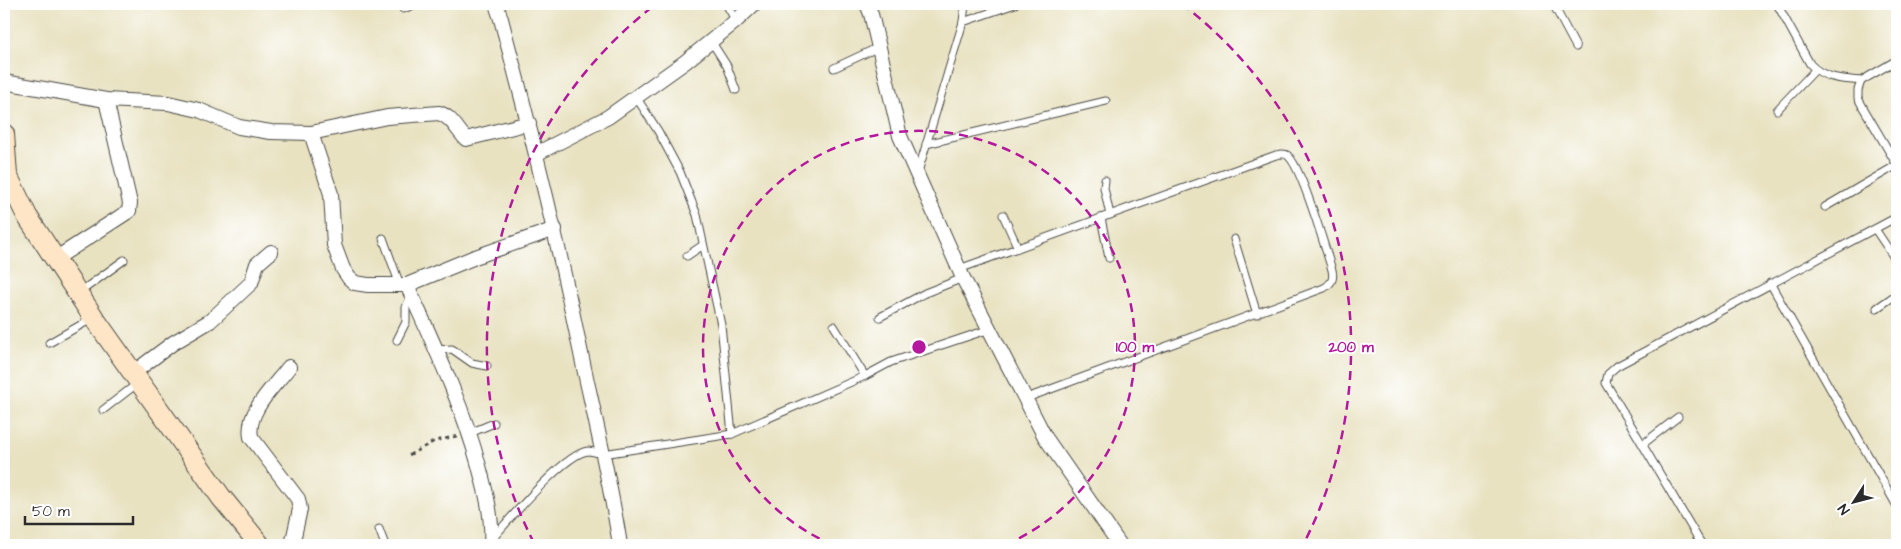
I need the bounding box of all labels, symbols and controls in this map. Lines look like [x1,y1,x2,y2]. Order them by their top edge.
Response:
text: 100 m [1116,337,1155,358]
text: 200 m [1327,337,1374,358]
centre of rings [910,338,928,356]
north arrow [1828,476,1878,526]
scale bar [25,494,132,526]
text: N [1833,499,1855,518]
text: 50 m [32,501,70,522]

